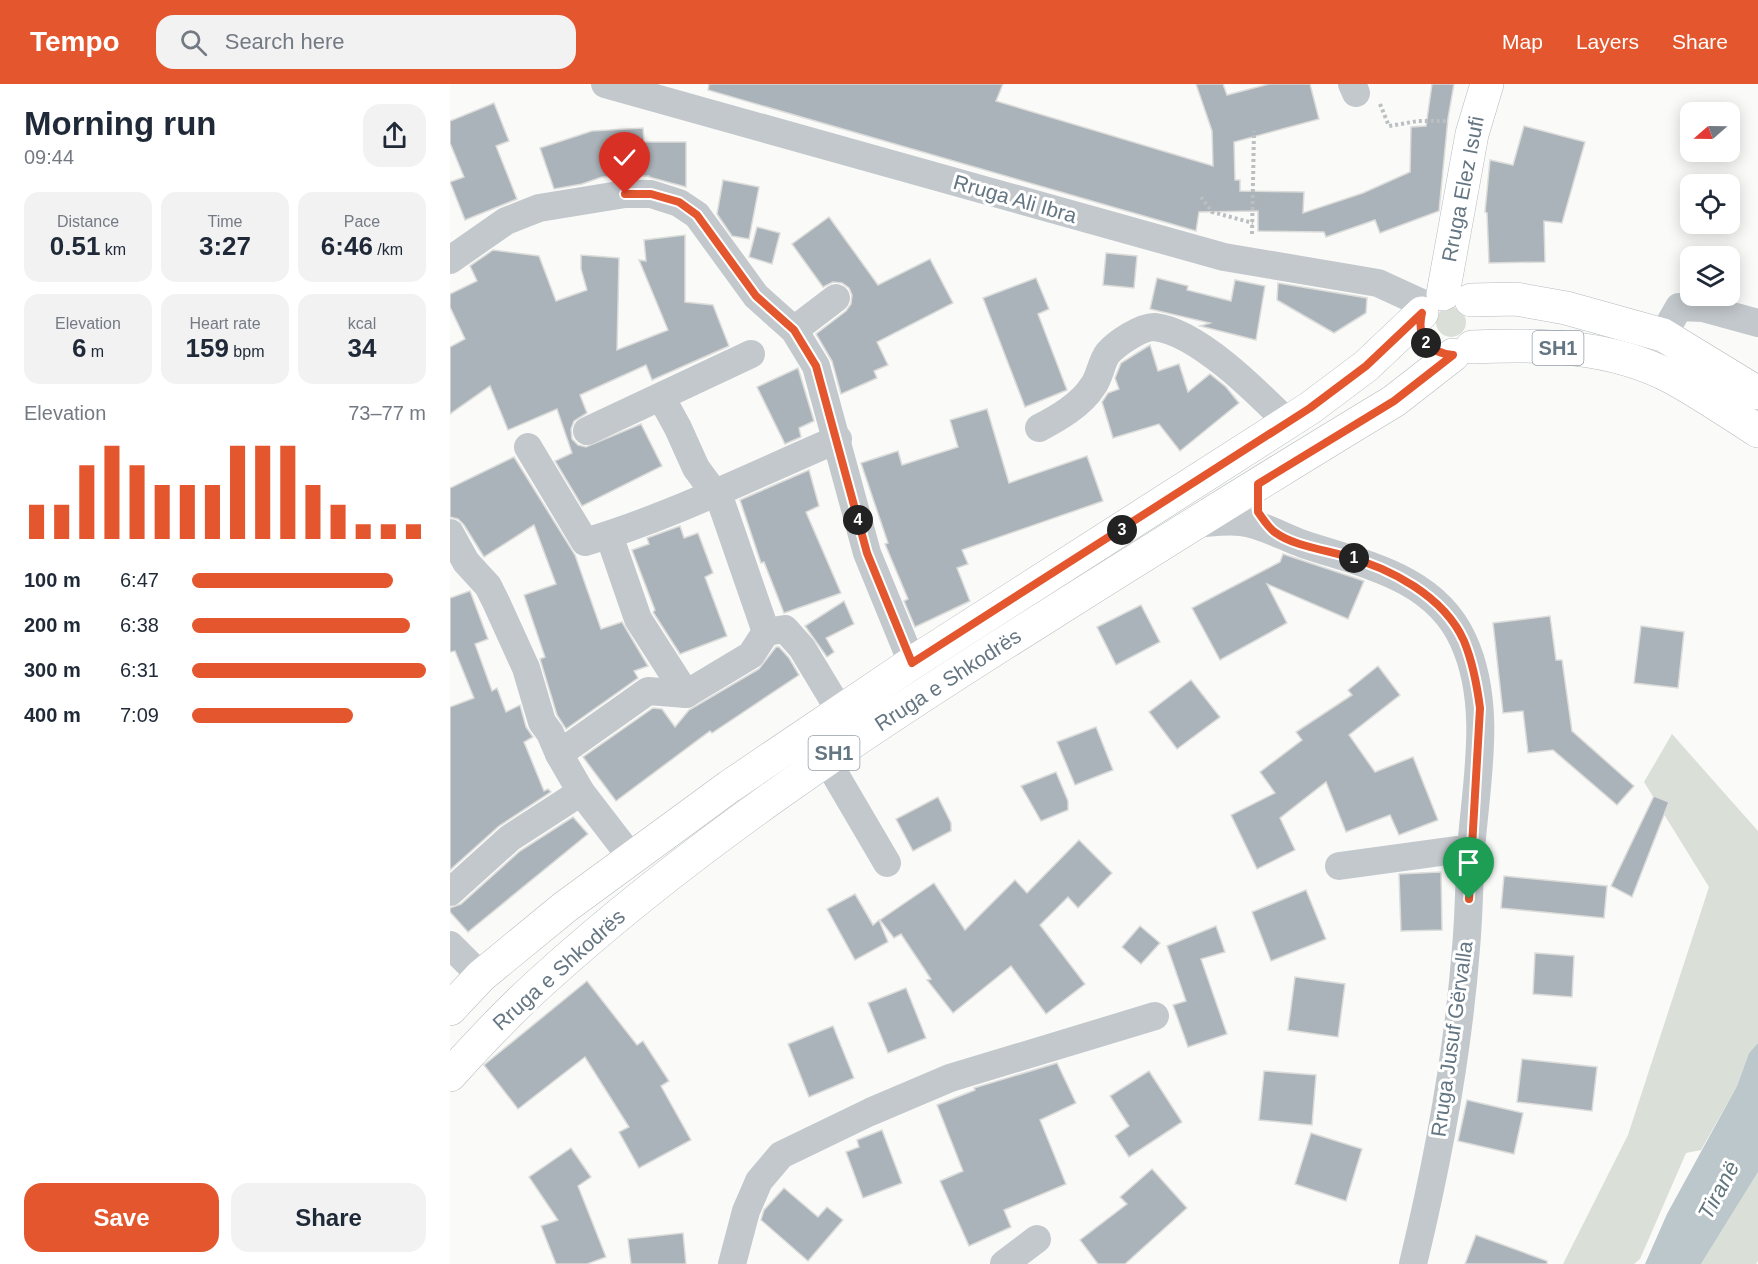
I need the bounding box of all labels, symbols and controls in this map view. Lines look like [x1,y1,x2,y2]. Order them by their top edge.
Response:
search box [156,15,576,69]
text: Tempo [30,26,120,57]
icon: search [177,26,210,59]
text: Search here [225,29,345,54]
text: Map [1502,30,1543,53]
text: Layers [1576,30,1639,53]
text: Share [1672,30,1728,53]
north arrow [1680,102,1740,162]
map controls [1680,102,1740,306]
button: share [363,104,426,167]
text: Morning run [24,105,216,142]
street label: Rruga Elez Isufi [1437,114,1488,264]
pin [599,132,650,194]
icon: check [608,141,641,174]
text: 09:44 [24,146,74,168]
street label: Rruga Ali Ibra [951,170,1080,227]
button: locate [1680,174,1740,234]
text: Distance [57,213,119,230]
text: Time [208,213,242,230]
text: Pace [344,213,380,230]
text: 0.51 [50,231,100,261]
text: 3:27 [199,231,251,261]
text: 6:46 [321,231,373,261]
text: km [100,241,126,258]
text: /km [373,241,403,258]
button: layers [1680,246,1740,306]
text: Elevation [55,315,121,332]
text: Heart rate [189,315,261,332]
text: kcal [348,315,376,332]
pin: 2 [1411,328,1441,358]
road number: SH1 [1532,331,1584,365]
text: 6 [72,333,86,363]
text: 159 [186,333,229,363]
text: 34 [348,333,376,363]
text: 2 [1422,334,1430,351]
text: m [86,343,104,360]
text: bpm [229,343,264,360]
text: Elevation [24,402,106,424]
text: 73–77 m [348,402,426,424]
pin: 4 [843,505,873,535]
text: 4 [854,511,862,528]
pin: 3 [1107,515,1137,545]
text: 3 [1118,521,1126,538]
pin: 1 [1339,543,1369,573]
text: 1 [1350,549,1358,566]
text: 100 m [24,569,81,591]
text: 6:47 [120,569,159,591]
text: 200 m [24,614,81,636]
text: 6:38 [120,614,159,636]
street label: Rruga e Shkodrës [870,624,1025,735]
text: 300 m [24,659,81,681]
text: 6:31 [120,659,159,681]
text: 400 m [24,704,81,726]
text: 7:09 [120,704,159,726]
road number: SH1 [808,736,860,770]
pin [1443,837,1494,899]
icon: arrive [1452,846,1485,879]
street label: Rruga e Shkodrës [488,904,629,1035]
street label: Rruga Jusuf Gërvalla [1426,939,1477,1138]
water label: Tiranë [1693,1157,1744,1224]
button: Save [24,1183,219,1252]
button: Share [231,1183,426,1252]

